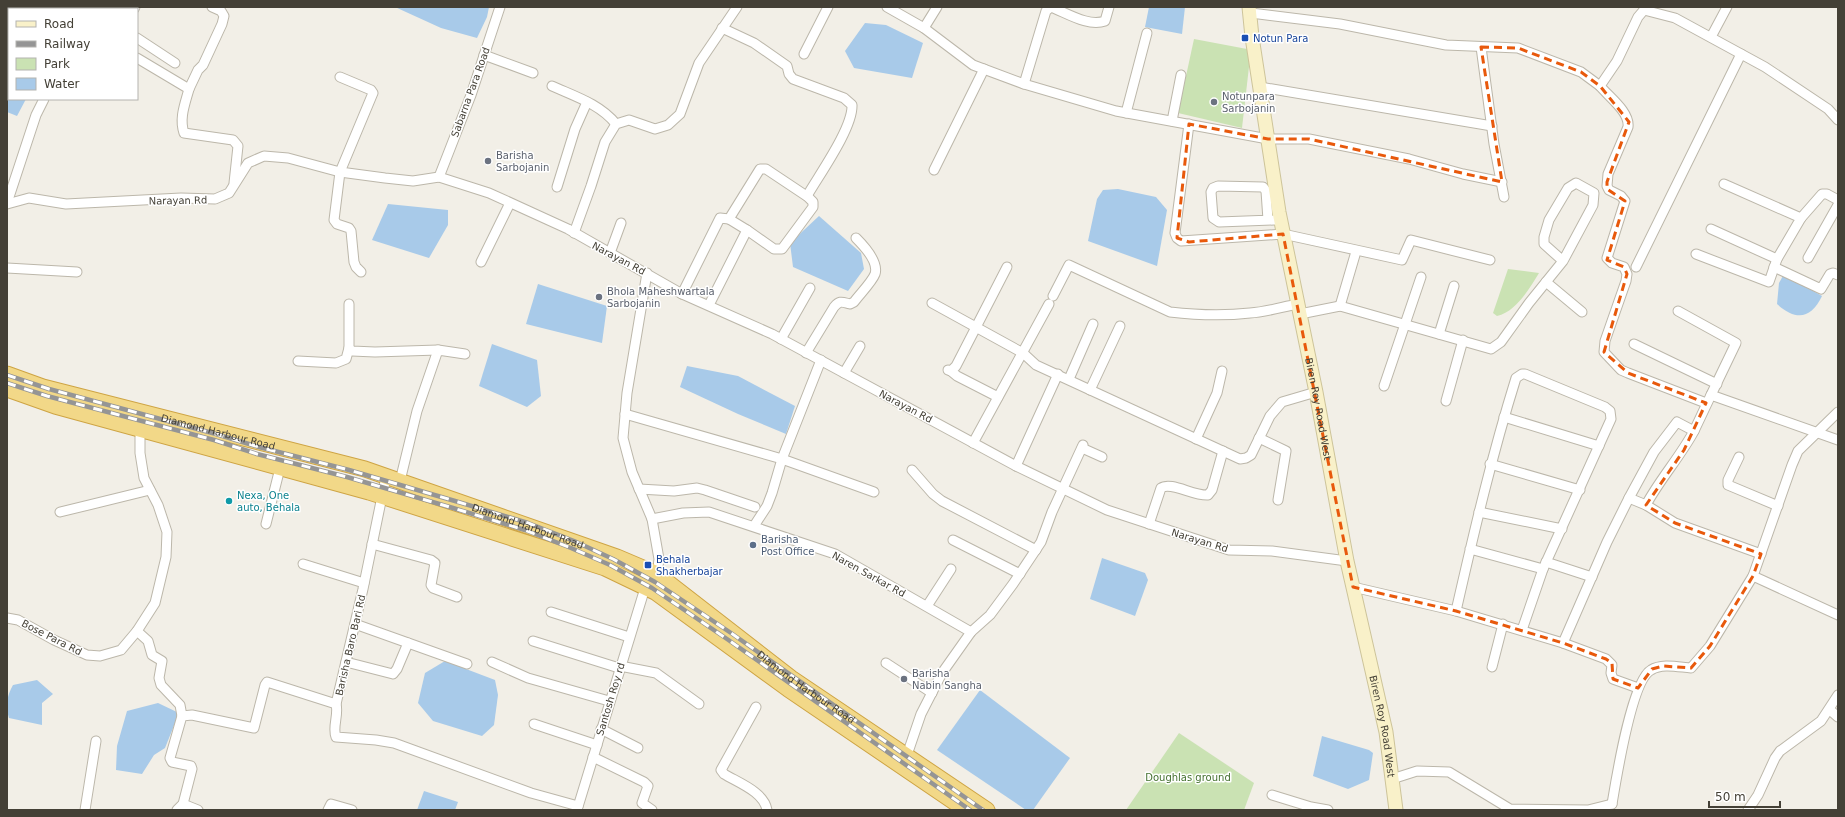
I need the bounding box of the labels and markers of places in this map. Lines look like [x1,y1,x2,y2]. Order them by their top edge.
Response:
marker: Notun Para [1240,33,1250,43]
place label: Notun Para [1253,33,1308,44]
place label: Notunpara Sarbojanin [1222,91,1275,114]
marker: Notunpara Sarbojanin [1209,97,1219,107]
place label: Barisha Sarbojanin [496,150,549,173]
marker: Barisha Sarbojanin [483,156,493,166]
place label: Bhola Maheshwartala Sarbojanin [607,286,715,309]
marker: Bhola Maheshwartala Sarbojanin [594,292,604,302]
place label: Nexa, One auto, Behala [237,490,300,513]
marker: Nexa, One auto, Behala [224,496,234,506]
place label: Barisha Post Office [761,534,814,557]
marker: Barisha Post Office [748,540,758,550]
place label: Behala Shakherbajar [656,554,724,577]
marker: Behala Shakherbajar [643,560,653,570]
place label: Barisha Nabin Sangha [912,668,982,691]
marker: Barisha Nabin Sangha [899,674,909,684]

